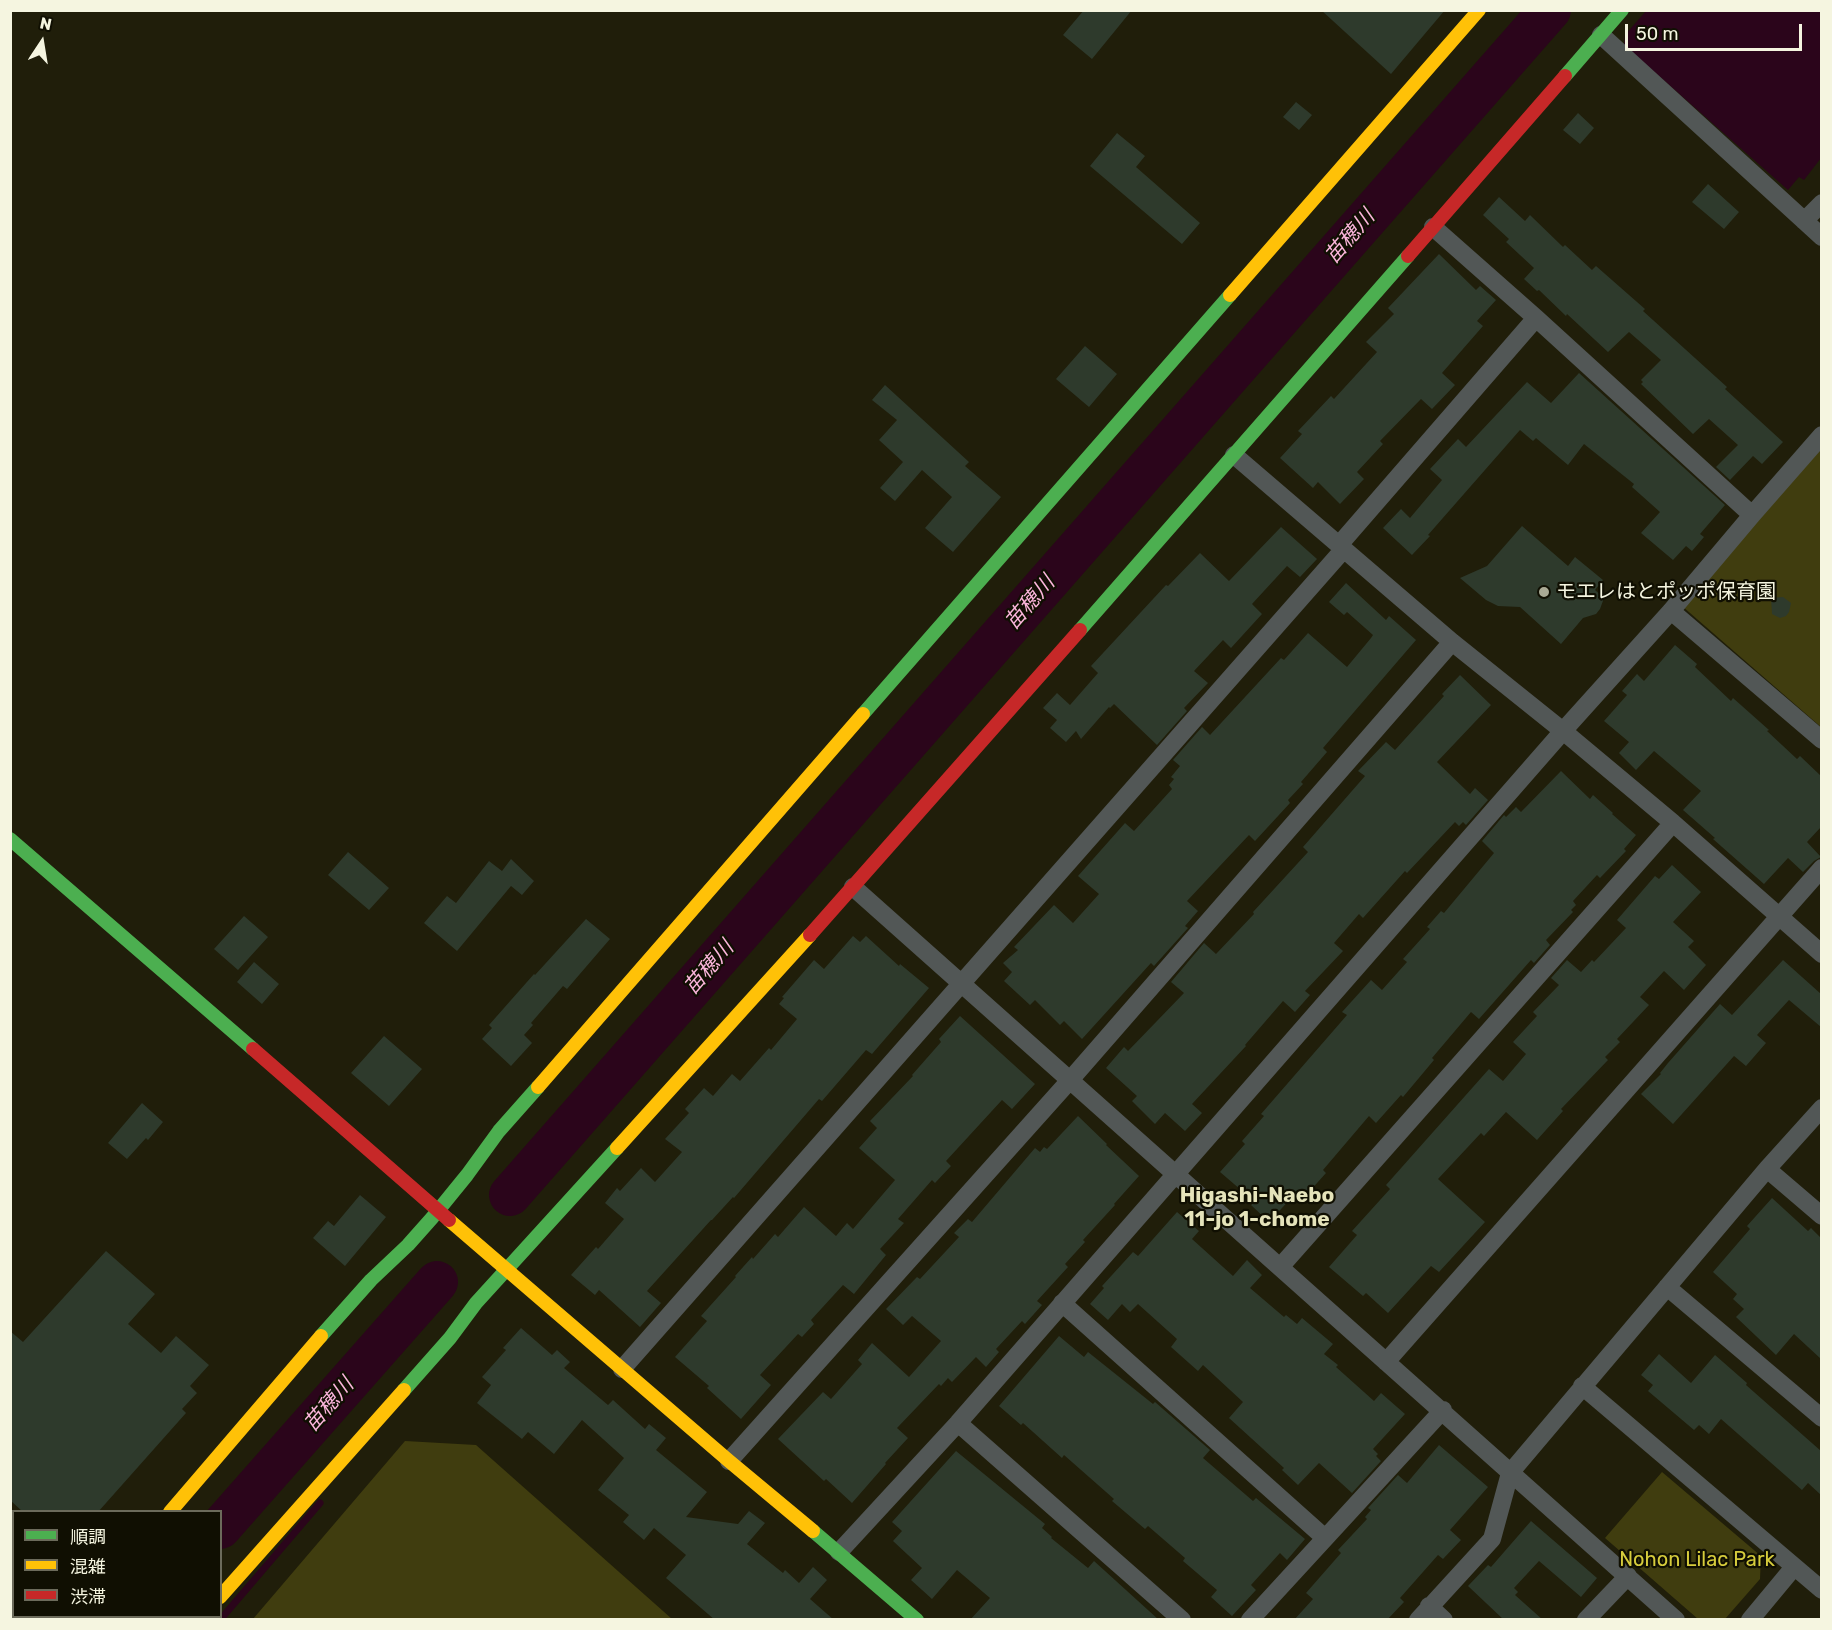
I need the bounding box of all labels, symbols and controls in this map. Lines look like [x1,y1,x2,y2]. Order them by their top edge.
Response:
north arrow [12,12,72,72]
scale bar [1628,12,1805,50]
text: N [38,13,53,34]
text: 50 m [1636,23,1679,45]
water label: 苗穂川 [1320,205,1380,269]
water label: 苗穂川 [1000,571,1060,635]
place label: モエレはとポッポ保育園 [1556,580,1776,604]
marker: モエレはとポッポ保育園 [1537,585,1551,599]
water label: 苗穂川 [679,936,739,1000]
district label: Higashi-Naebo 11-jo 1-chome [1180,1183,1334,1233]
water label: 苗穂川 [299,1373,359,1437]
legend [12,1510,222,1618]
text: 順調 [70,1526,106,1548]
park label: Nohon Lilac Park [1619,1548,1775,1572]
text: 混雑 [70,1556,106,1578]
text: 渋滞 [70,1586,106,1608]

